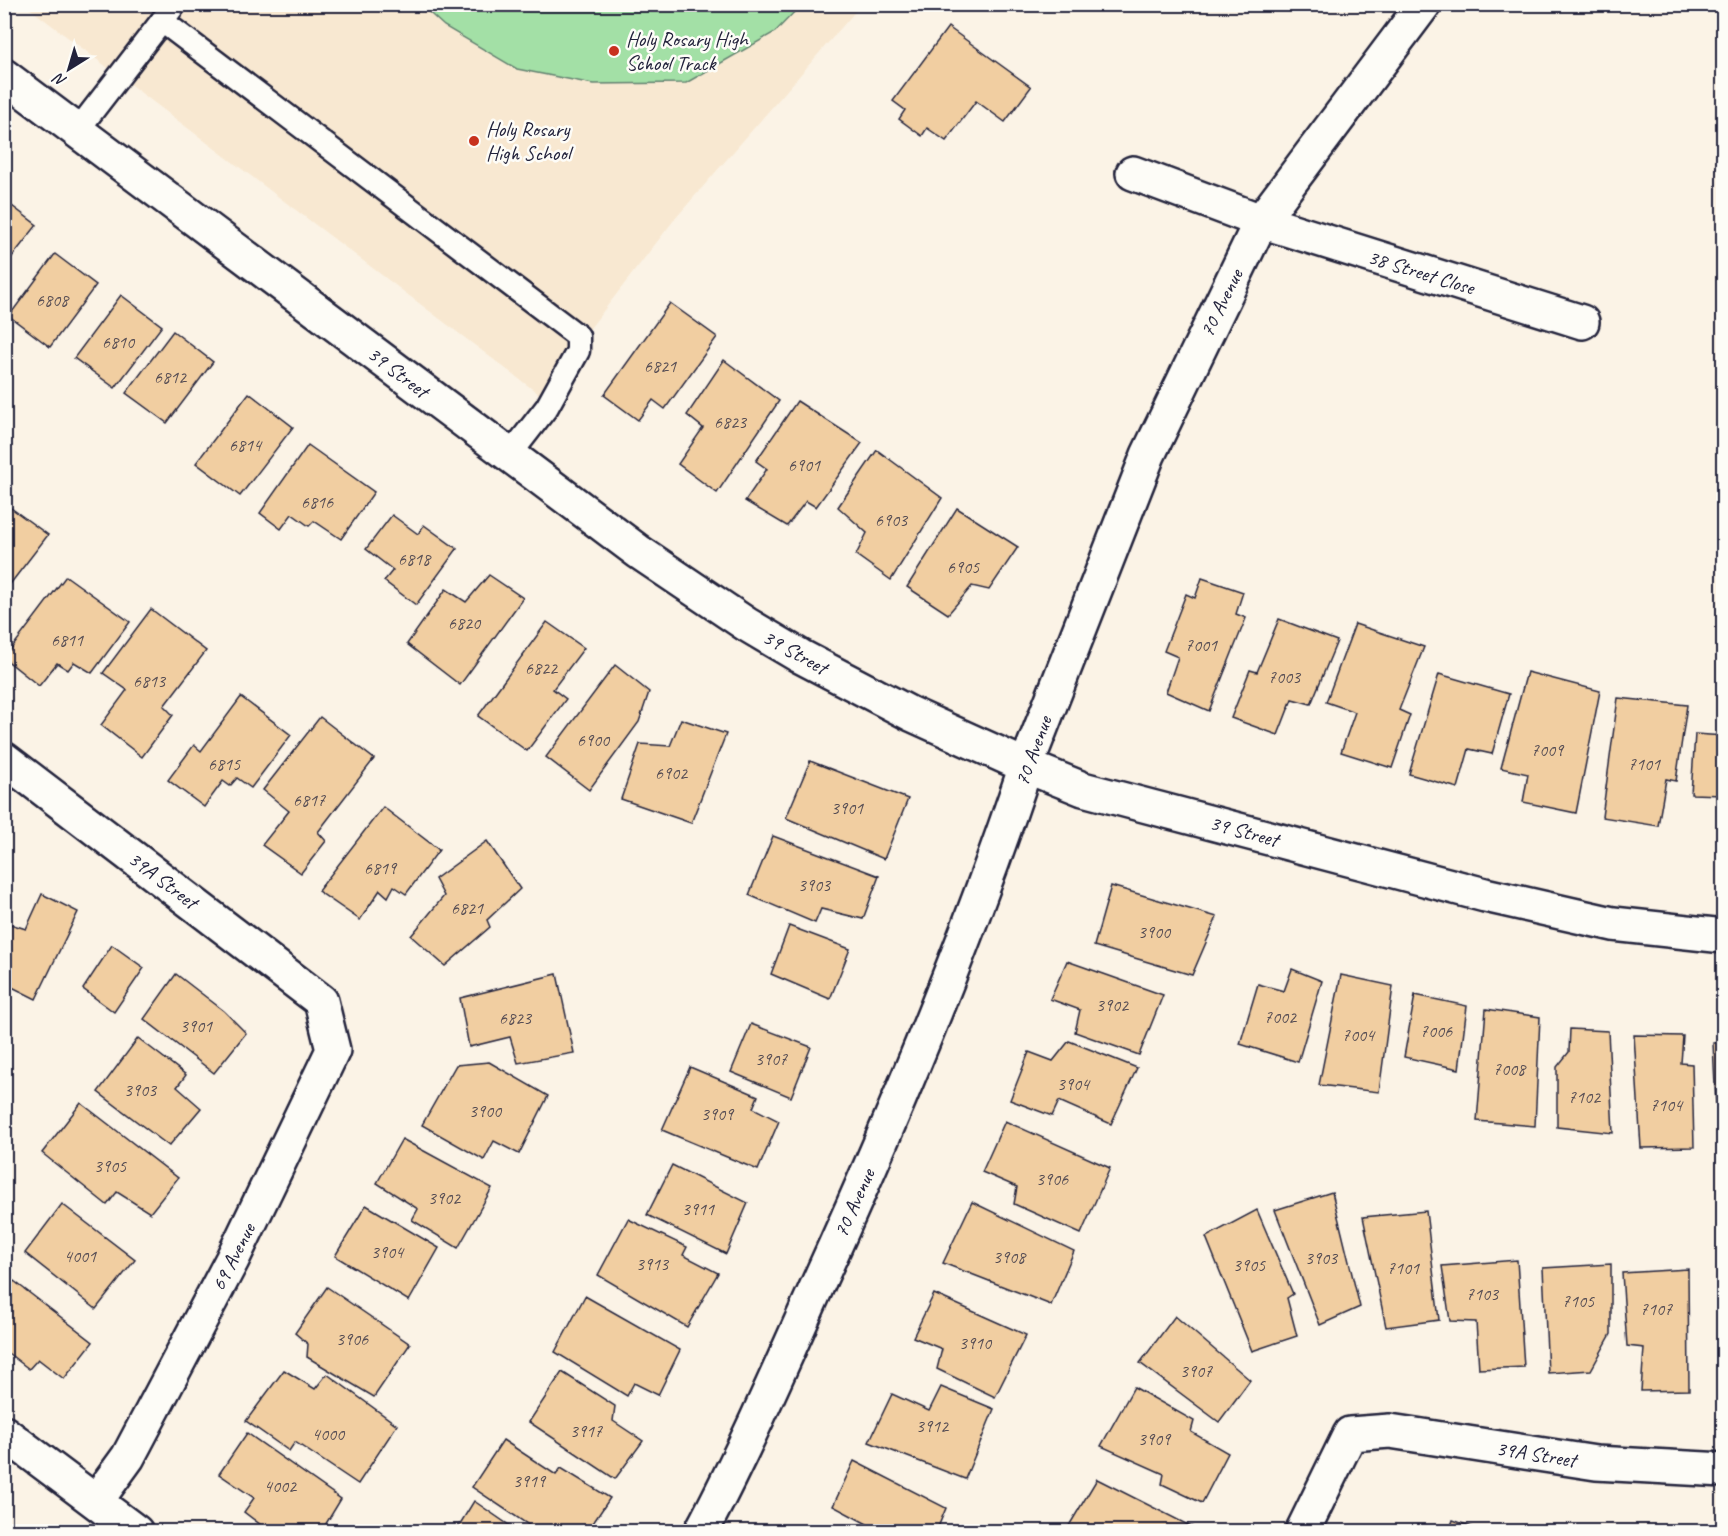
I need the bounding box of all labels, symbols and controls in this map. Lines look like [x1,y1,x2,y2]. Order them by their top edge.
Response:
place label: Holy Rosary High School Track [626,26,749,76]
north arrow [39,39,99,99]
marker: Holy Rosary High School Track [607,44,621,58]
text: N [48,67,71,91]
place label: Holy Rosary High School [486,116,574,166]
marker: Holy Rosary High School [467,134,481,148]
street label: 38 Street Close [1365,244,1479,301]
street label: 70 Avenue [1193,264,1249,341]
house number: 6808 [36,289,70,311]
house number: 6810 [102,331,136,353]
street label: 39 Street [362,341,436,405]
house number: 6821 [644,355,677,377]
house number: 6812 [154,366,188,388]
house number: 6823 [714,411,748,433]
house number: 6814 [229,434,263,456]
house number: 6901 [788,454,821,476]
house number: 6816 [301,491,334,513]
house number: 6903 [875,509,909,531]
house number: 6818 [398,548,432,570]
house number: 6905 [947,556,980,578]
house number: 6820 [448,612,482,634]
street label: 39 Street [758,624,834,682]
house number: 6811 [51,629,84,651]
house number: 7001 [1185,634,1218,656]
house number: 6822 [525,657,559,679]
house number: 7003 [1268,666,1302,688]
house number: 6813 [133,670,167,692]
street label: 70 Avenue [1008,712,1058,789]
house number: 6900 [577,729,611,751]
house number: 7009 [1531,739,1565,761]
house number: 6815 [208,753,241,775]
house number: 7101 [1628,753,1661,775]
house number: 6902 [655,762,689,784]
house number: 6817 [293,789,326,811]
house number: 3901 [831,797,864,819]
street label: 39 Street [1207,809,1284,853]
street label: 39A Street [123,845,205,916]
house number: 6819 [364,857,398,879]
house number: 3903 [798,874,832,896]
house number: 6821 [451,897,484,919]
house number: 3900 [1138,921,1172,943]
house number: 3902 [1096,994,1130,1016]
house number: 7002 [1264,1006,1298,1028]
house number: 6823 [499,1007,533,1029]
house number: 3901 [180,1015,213,1037]
house number: 7006 [1420,1020,1453,1042]
house number: 7004 [1342,1024,1376,1046]
house number: 3907 [755,1048,788,1070]
house number: 7008 [1493,1058,1527,1080]
house number: 3904 [1057,1073,1091,1095]
house number: 3903 [124,1079,158,1101]
house number: 7102 [1568,1086,1602,1108]
house number: 7104 [1650,1094,1684,1116]
house number: 3900 [469,1100,503,1122]
house number: 3909 [701,1103,735,1125]
house number: 3905 [94,1155,127,1177]
street label: 70 Avenue [827,1164,881,1241]
house number: 3906 [1036,1168,1069,1190]
house number: 3902 [428,1187,462,1209]
house number: 3911 [682,1198,715,1220]
street label: 69 Avenue [205,1218,262,1295]
house number: 3904 [371,1241,405,1263]
house number: 4001 [64,1245,97,1267]
house number: 3908 [993,1246,1027,1268]
house number: 3903 [1305,1247,1339,1269]
house number: 3913 [636,1253,670,1275]
house number: 3905 [1233,1254,1266,1276]
house number: 7101 [1387,1257,1420,1279]
house number: 7103 [1466,1283,1500,1305]
house number: 7105 [1562,1290,1595,1312]
house number: 7107 [1640,1298,1673,1320]
house number: 3906 [336,1328,369,1350]
house number: 3910 [959,1332,993,1354]
house number: 3907 [1180,1360,1213,1382]
house number: 3912 [916,1415,950,1437]
house number: 3917 [570,1420,603,1442]
house number: 4000 [312,1423,346,1445]
house number: 3909 [1138,1428,1172,1450]
street label: 39A Street [1494,1435,1581,1474]
house number: 3919 [513,1470,547,1492]
house number: 4002 [264,1475,298,1497]

